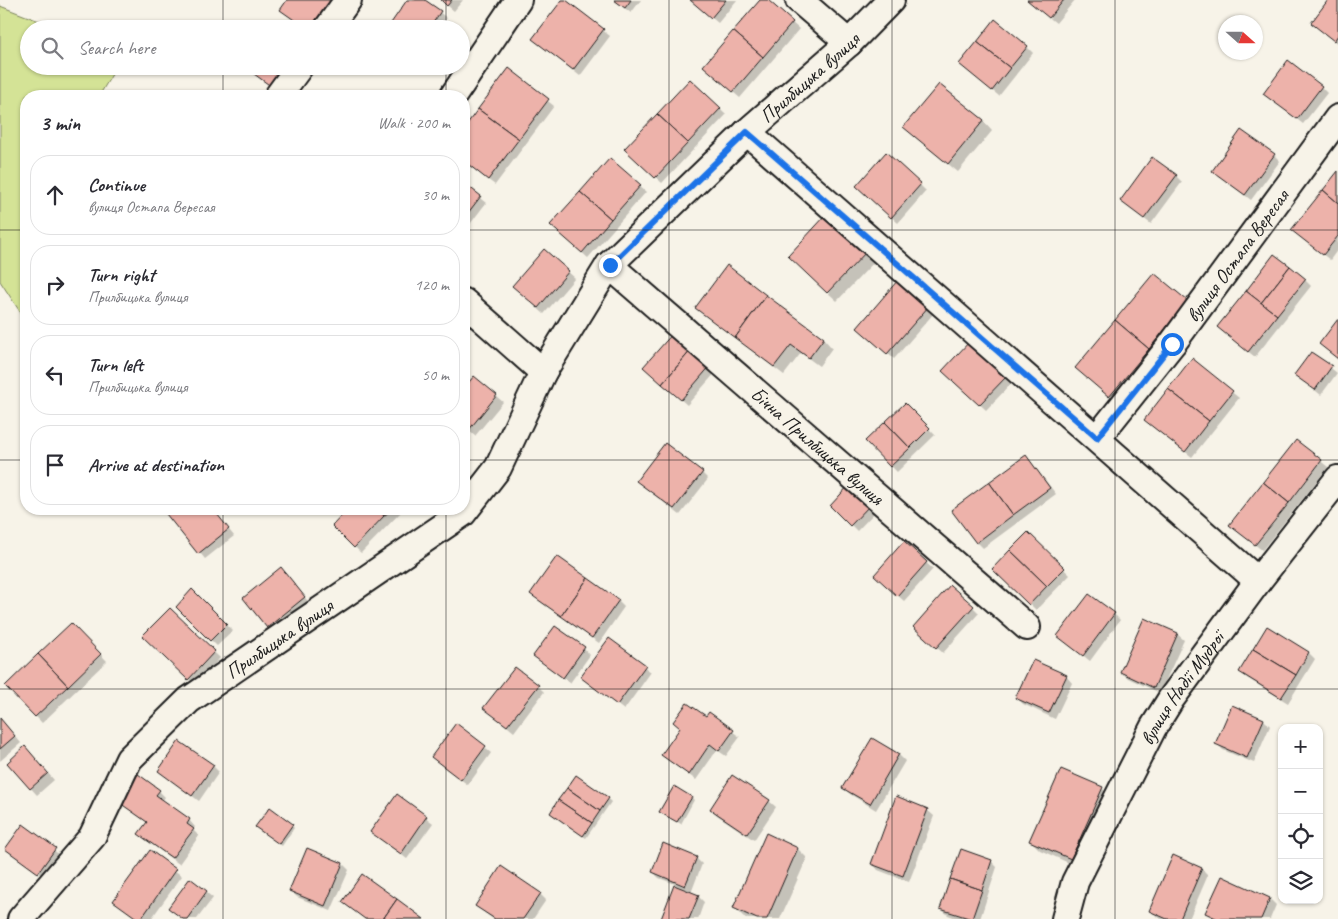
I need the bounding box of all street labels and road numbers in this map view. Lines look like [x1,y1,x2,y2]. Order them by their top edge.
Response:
street label: Прилбицька вулиця [755,26,867,128]
street label: вулиця Остапа Вересая [1180,183,1296,327]
street label: Бічна Прилбицька вулиця [745,381,890,511]
street label: Прилбицька вулиця [221,592,340,684]
street label: вулиця Надії Мудрої [1135,623,1232,749]

